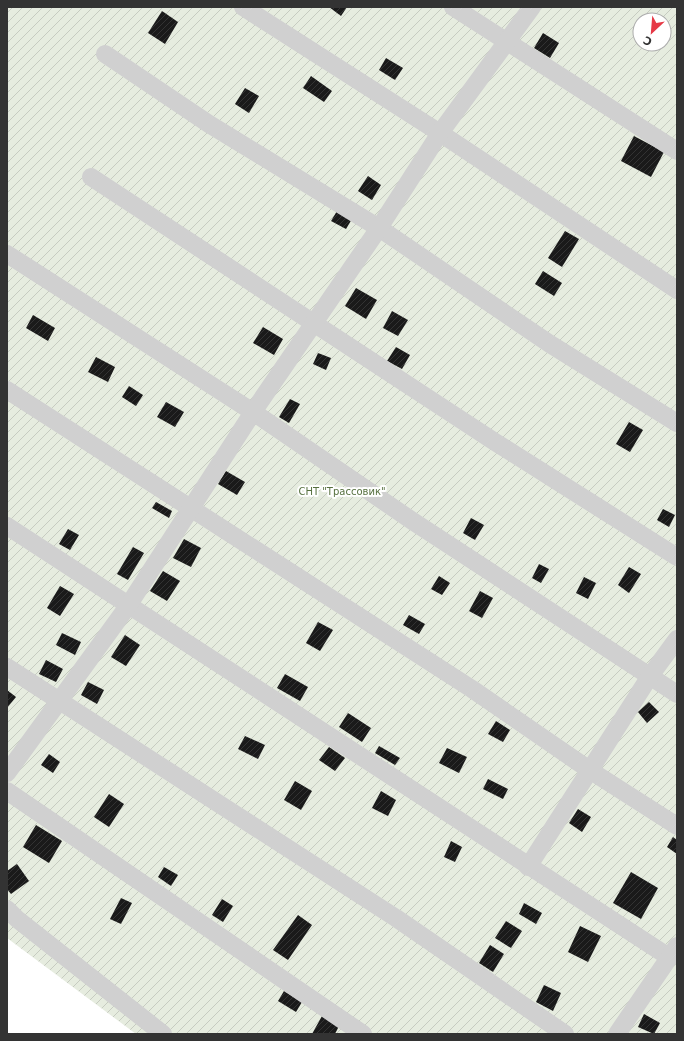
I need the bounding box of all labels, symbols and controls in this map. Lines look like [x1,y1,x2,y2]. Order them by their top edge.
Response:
north arrow [632,12,672,52]
text: С [641,33,654,48]
park label: СНТ "Трассовик" [298,486,386,497]

